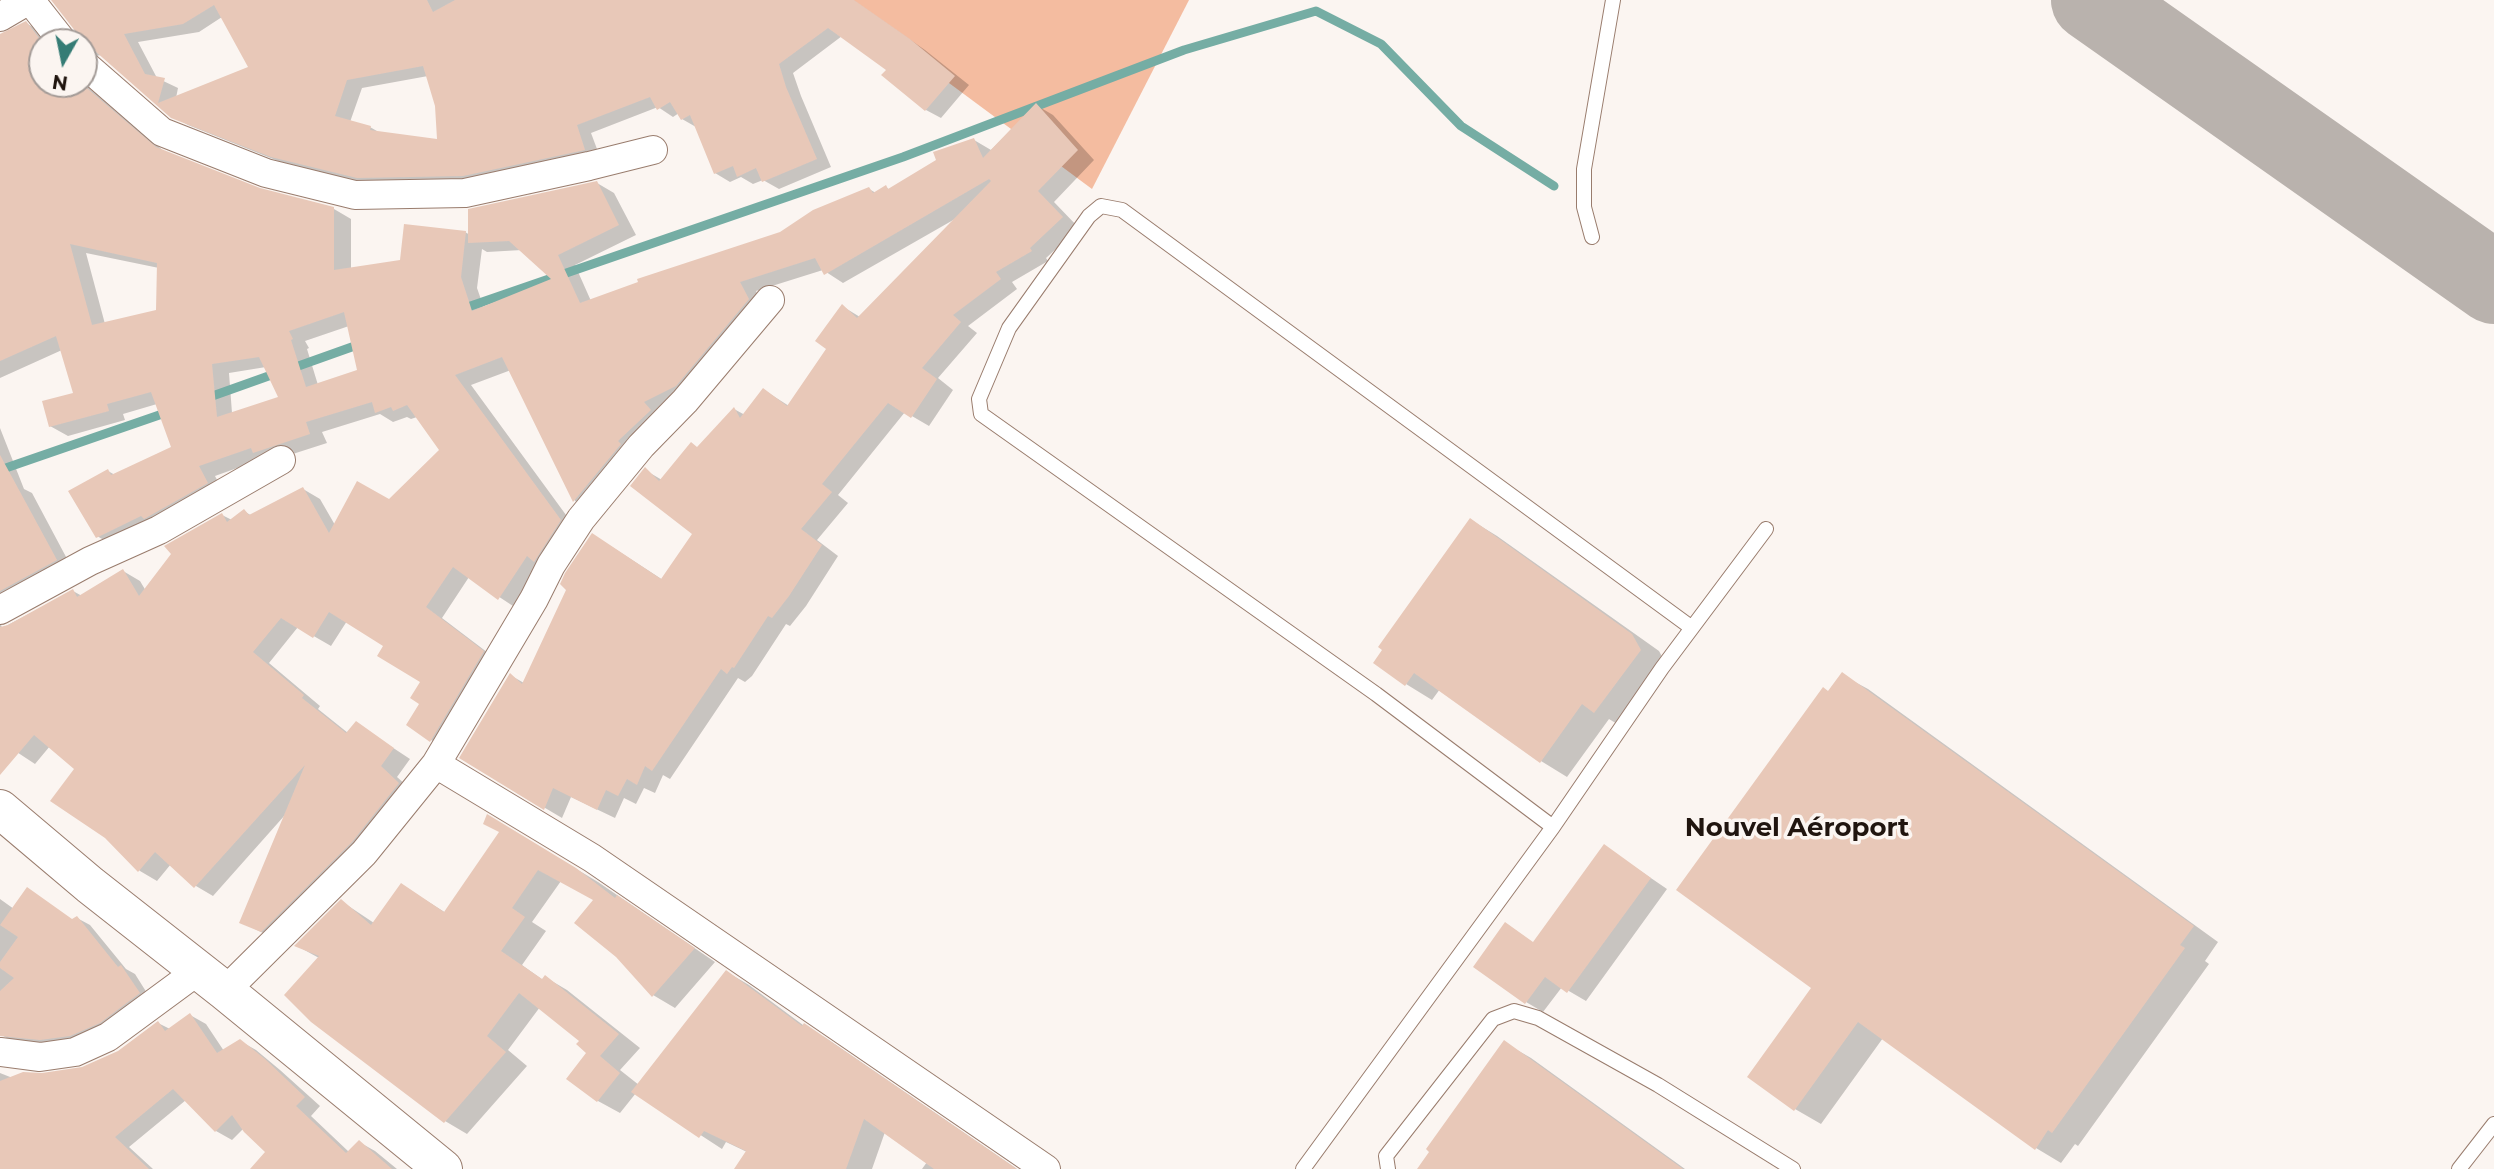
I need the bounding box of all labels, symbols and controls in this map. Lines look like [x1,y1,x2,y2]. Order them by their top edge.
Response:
north arrow [28,28,98,98]
text: N [51,70,69,95]
district label: Nouvel Aéroport [1685,812,1909,844]

